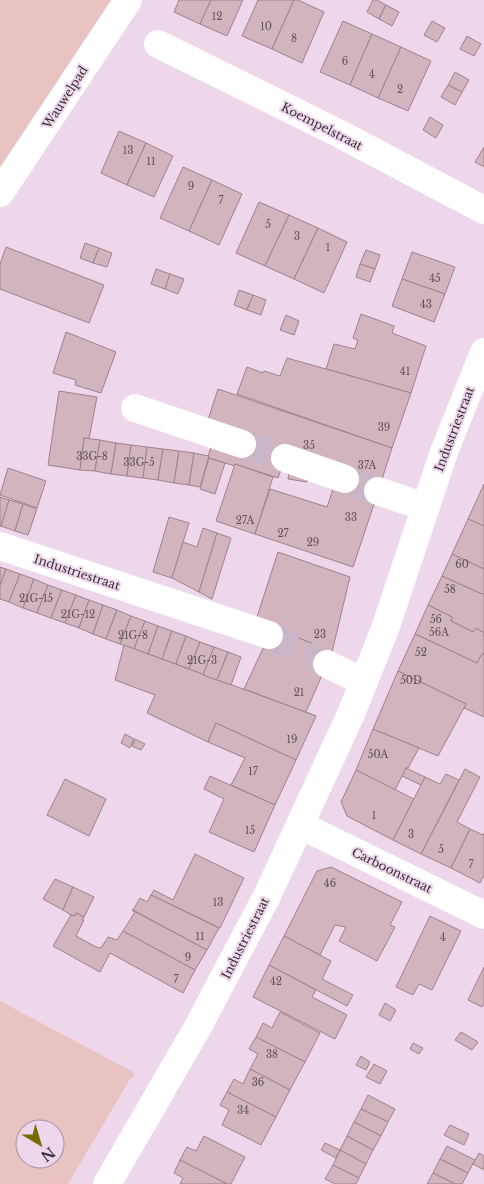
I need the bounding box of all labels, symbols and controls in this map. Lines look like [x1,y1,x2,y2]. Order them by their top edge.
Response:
house number: 12 [212,10,222,23]
house number: 10 [260,20,272,33]
house number: 8 [291,32,297,45]
house number: 6 [342,55,348,68]
street label: Wauwelpad [39,63,91,132]
house number: 4 [369,68,375,81]
house number: 2 [397,83,403,96]
street label: Koempelstraat [279,99,365,153]
house number: 13 [123,144,133,157]
house number: 11 [147,155,155,168]
house number: 9 [188,180,194,193]
house number: 7 [218,194,224,207]
house number: 5 [265,218,271,231]
house number: 3 [294,230,300,243]
house number: 1 [326,241,330,254]
house number: 45 [429,272,441,285]
house number: 43 [420,298,432,311]
house number: 41 [400,365,410,378]
street label: Industriestraat [431,384,477,474]
house number: 39 [378,421,390,434]
house number: 35 [303,439,315,452]
house number: 33G-8 [76,450,108,463]
house number: 33G-5 [123,456,155,469]
house number: 37A [358,459,377,472]
house number: 33 [345,511,357,524]
house number: 27A [236,514,255,527]
house number: 27 [277,527,290,540]
house number: 29 [307,536,319,549]
street label: Industriestraat [32,551,122,593]
house number: 60 [455,558,469,571]
house number: 58 [444,583,456,596]
house number: 21G-15 [19,592,53,605]
house number: 21G-12 [61,608,95,621]
house number: 56 [430,613,442,626]
house number: 56A [429,626,449,639]
house number: 23 [314,628,326,641]
house number: 21G-8 [118,629,148,642]
house number: 52 [415,646,427,659]
house number: 21G-3 [187,654,217,667]
house number: 50D [400,674,422,687]
house number: 21 [294,686,304,699]
house number: 19 [287,733,297,746]
house number: 50A [368,748,388,761]
house number: 17 [248,765,259,778]
house number: 1 [372,809,376,822]
house number: 15 [245,824,255,837]
house number: 3 [408,828,414,841]
house number: 5 [438,843,444,856]
street label: Carboonstraat [349,844,435,896]
house number: 7 [468,858,474,871]
house number: 46 [324,877,336,890]
street label: Industriestraat [218,894,272,981]
house number: 13 [213,896,223,909]
house number: 11 [196,930,204,943]
house number: 4 [440,931,446,944]
house number: 9 [185,951,191,964]
house number: 7 [173,973,179,986]
house number: 42 [270,975,282,988]
house number: 38 [266,1048,278,1061]
house number: 36 [252,1076,264,1089]
house number: 34 [237,1104,249,1117]
north arrow [15,1119,65,1169]
text: N [37,1143,59,1165]

